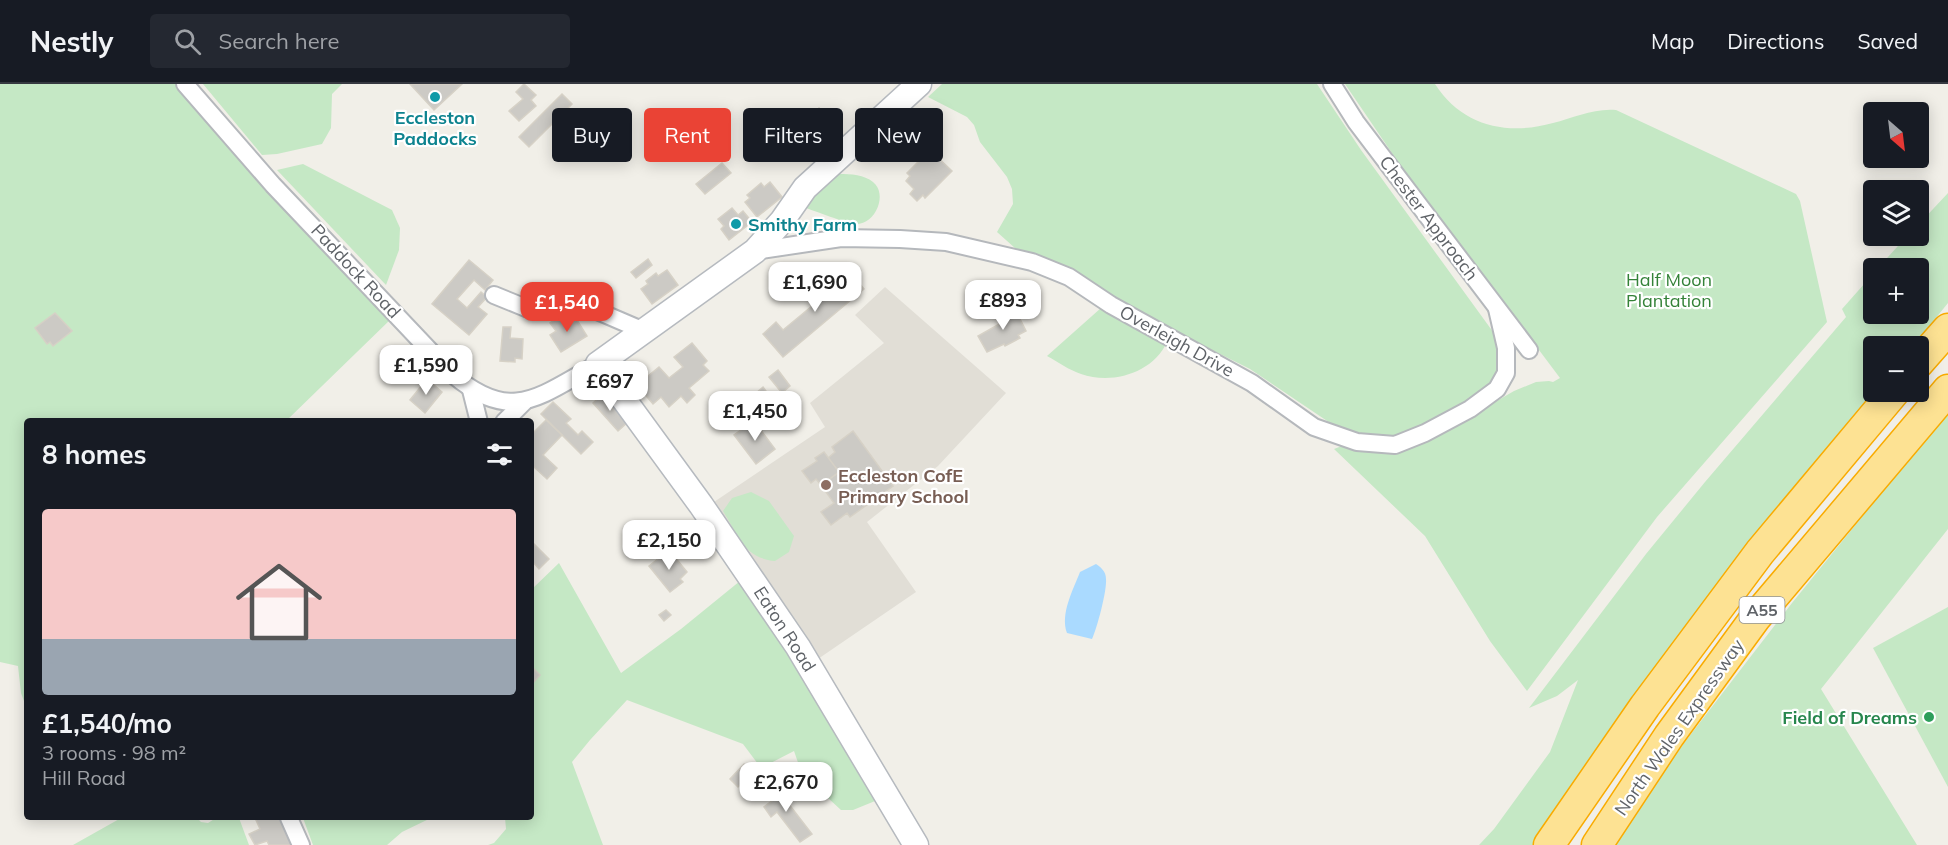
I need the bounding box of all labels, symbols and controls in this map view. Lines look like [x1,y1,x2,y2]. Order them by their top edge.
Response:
search box [150,14,570,68]
text: Nestly [30,24,114,59]
icon: search [171,25,204,58]
text: Search here [219,27,339,55]
text: Map [1651,28,1694,54]
text: Directions [1727,28,1824,54]
text: Saved [1857,28,1918,54]
marker: Eccleston Paddocks [428,90,442,104]
north arrow [1863,102,1929,168]
map controls [1863,102,1929,402]
place label: Eccleston Paddocks [393,106,477,150]
chip: Buy [552,108,632,162]
chip: Rent [644,108,731,162]
chip: Filters [743,108,843,162]
chip: New [855,108,943,162]
street label: Chester Approach [1375,151,1483,285]
button: layers [1863,180,1929,246]
place label: Smithy Farm [748,213,857,236]
marker: Smithy Farm [729,217,743,231]
street label: Paddock Road [306,219,406,323]
button: + [1863,258,1929,324]
pin: £1,690 [766,262,864,313]
park label: Half Moon Plantation [1626,268,1712,312]
text: £1,690 [783,269,847,294]
pin: £893 [967,280,1039,331]
pin: £1,540 [518,282,616,333]
text: £893 [979,287,1027,312]
text: £1,540 [535,289,599,314]
street label: Overleigh Drive [1116,300,1238,382]
button: − [1863,336,1929,402]
pin: £1,590 [377,345,475,396]
text: £1,590 [394,352,458,377]
pin: £697 [574,361,646,412]
text: £697 [586,368,634,393]
pin: £1,450 [706,391,804,442]
text: £1,450 [723,398,787,423]
text: 8 homes [42,438,146,471]
icon: filters [483,438,516,471]
place label: Eccleston CofE Primary School [838,464,969,508]
marker: Eccleston CofE Primary School [819,478,833,492]
pin: £2,150 [620,520,718,571]
text: £2,150 [637,527,701,552]
icon: home [225,548,333,656]
street label: Eaton Road [749,582,821,676]
road number: A55 [1740,597,1784,623]
street label: North Wales Expressway [1609,634,1749,820]
place label: Field of Dreams [1782,706,1917,729]
text: £1,540/mo [42,707,172,740]
marker: Field of Dreams [1922,710,1936,724]
text: 3 rooms · 98 m² [42,740,186,765]
pin: £2,670 [737,762,835,813]
text: Hill Road [42,765,126,790]
text: £2,670 [754,769,818,794]

